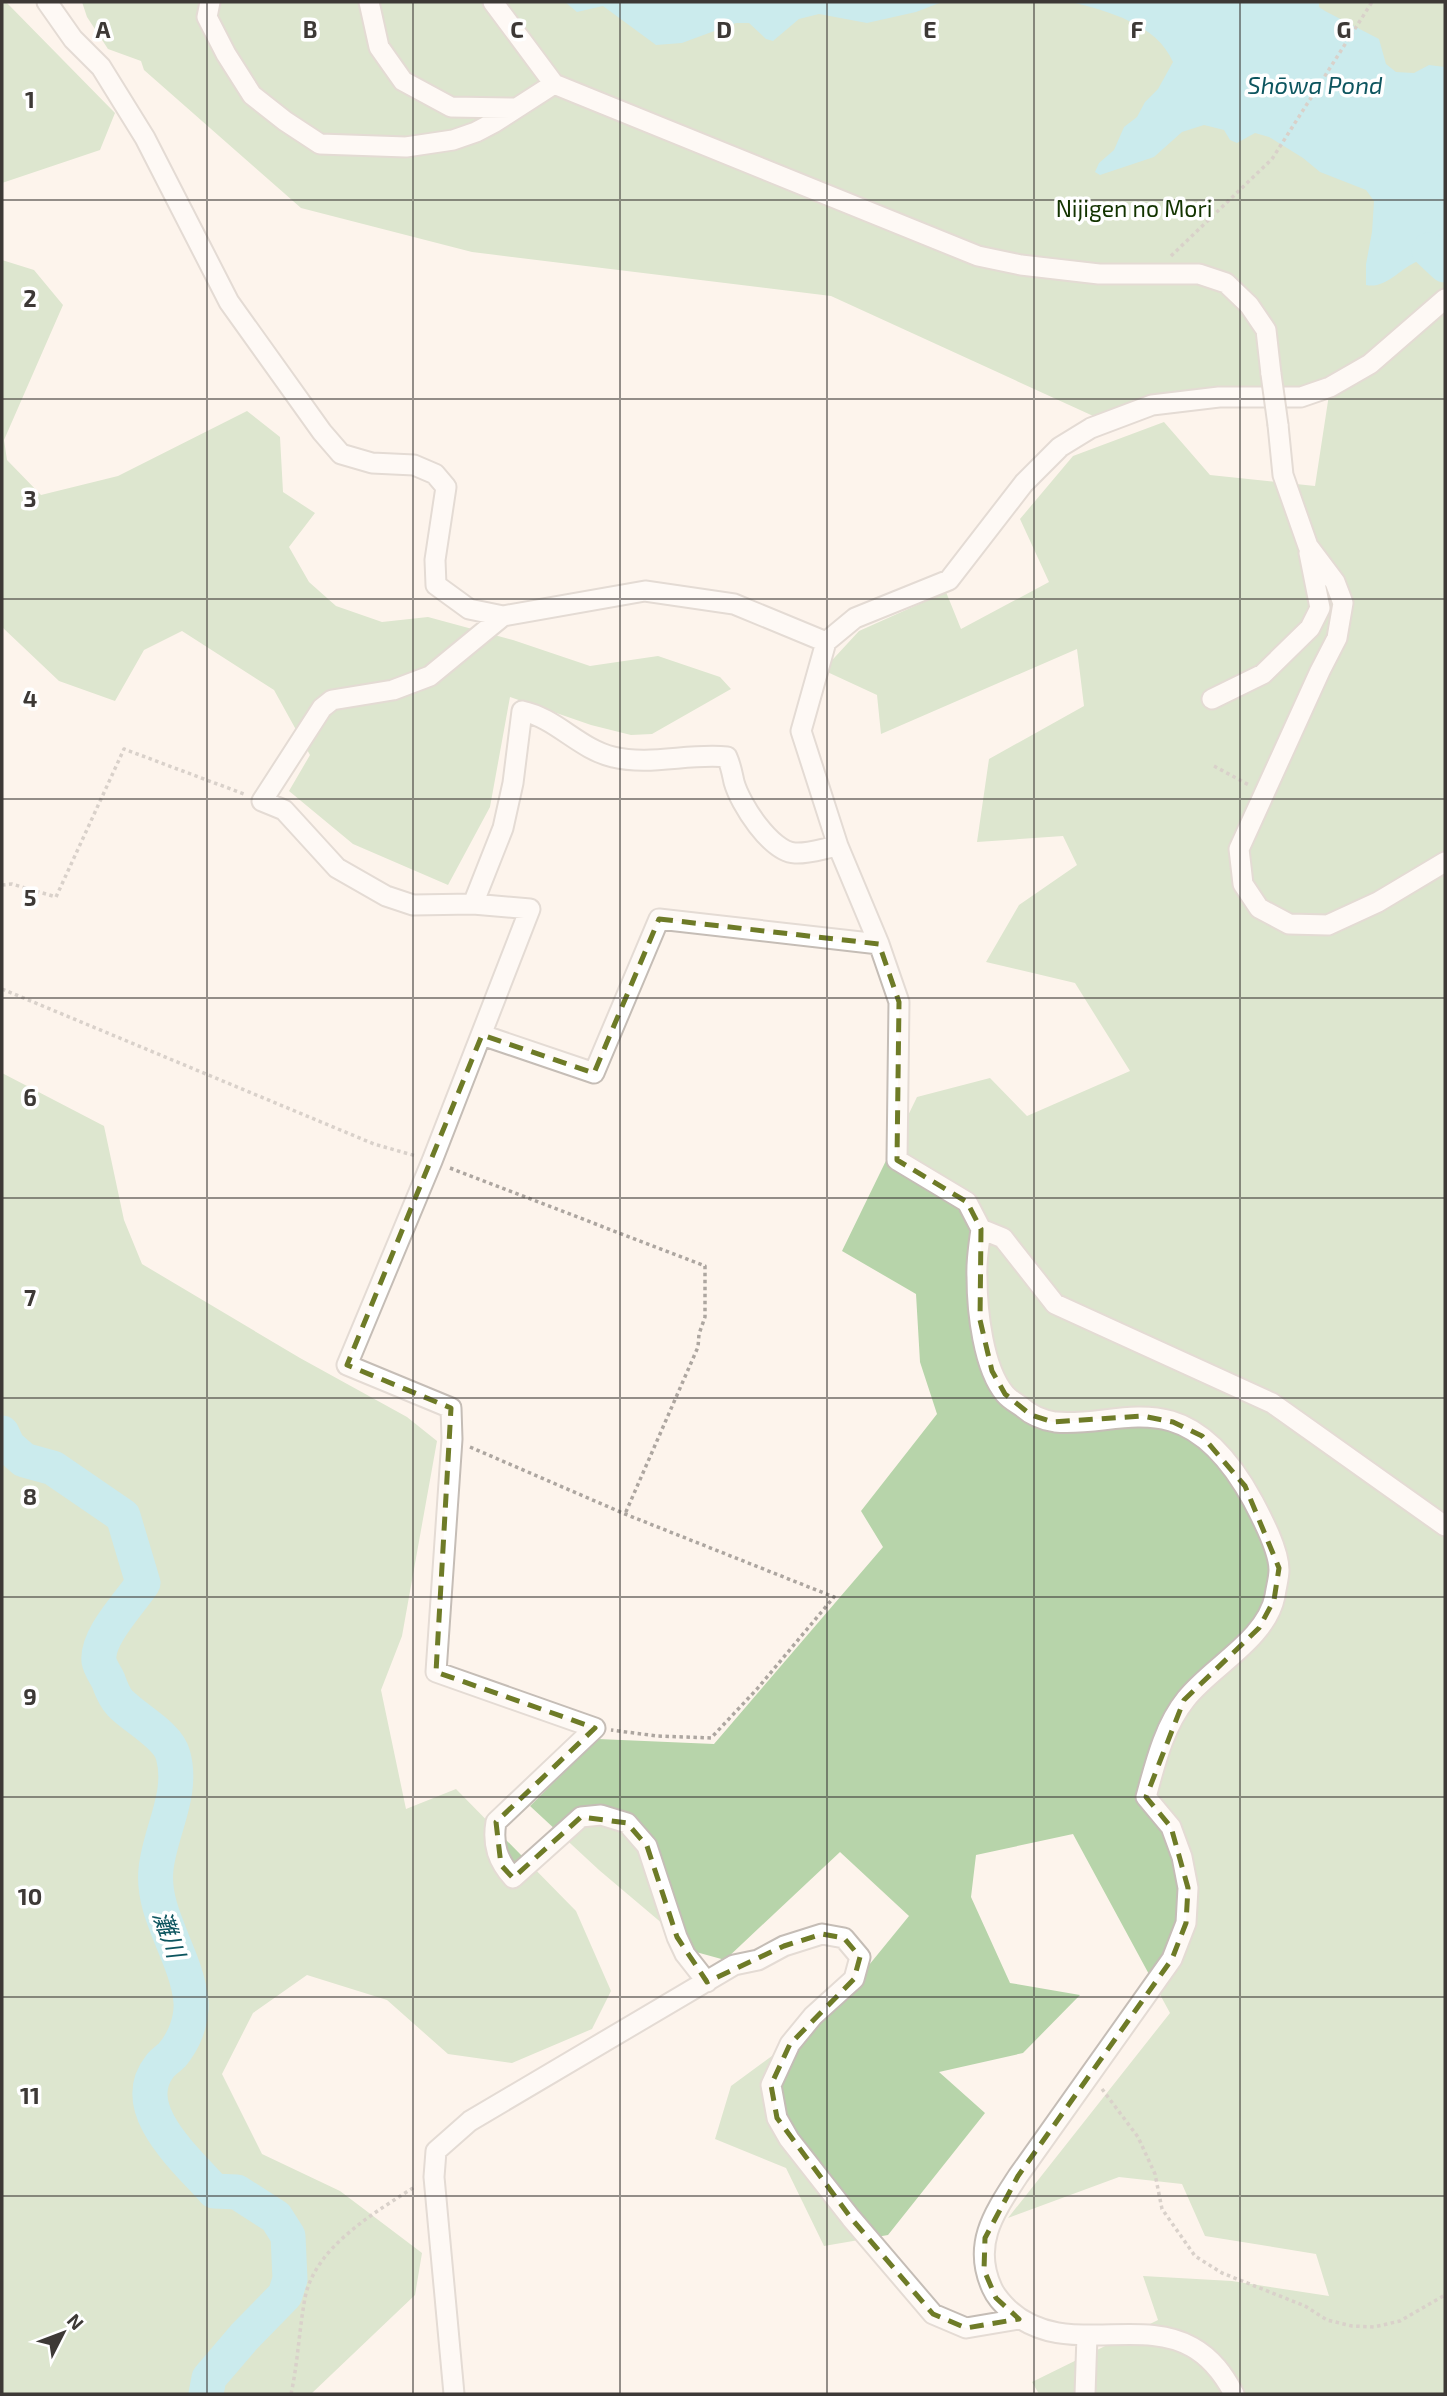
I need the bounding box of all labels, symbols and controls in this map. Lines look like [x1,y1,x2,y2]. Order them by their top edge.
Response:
text: A [95,15,111,43]
text: B [303,15,317,43]
text: C [510,15,524,43]
text: D [716,15,732,43]
text: E [923,15,937,43]
text: F [1131,15,1144,43]
text: G [1337,15,1351,43]
water label: Shōwa Pond [1247,70,1383,99]
text: 1 [25,85,35,113]
park label: Nijigen no Mori [1056,194,1212,222]
text: 2 [23,284,37,312]
text: 3 [23,484,37,512]
text: 4 [23,684,37,712]
text: 5 [24,883,36,911]
text: 6 [23,1083,37,1111]
text: 7 [24,1283,36,1311]
text: 8 [23,1482,37,1510]
text: 9 [23,1682,37,1710]
text: 10 [18,1882,42,1910]
water label: 灘川 [148,1906,193,1964]
text: 11 [20,2081,40,2109]
north arrow [28,2298,98,2368]
text: N [63,2308,89,2334]

